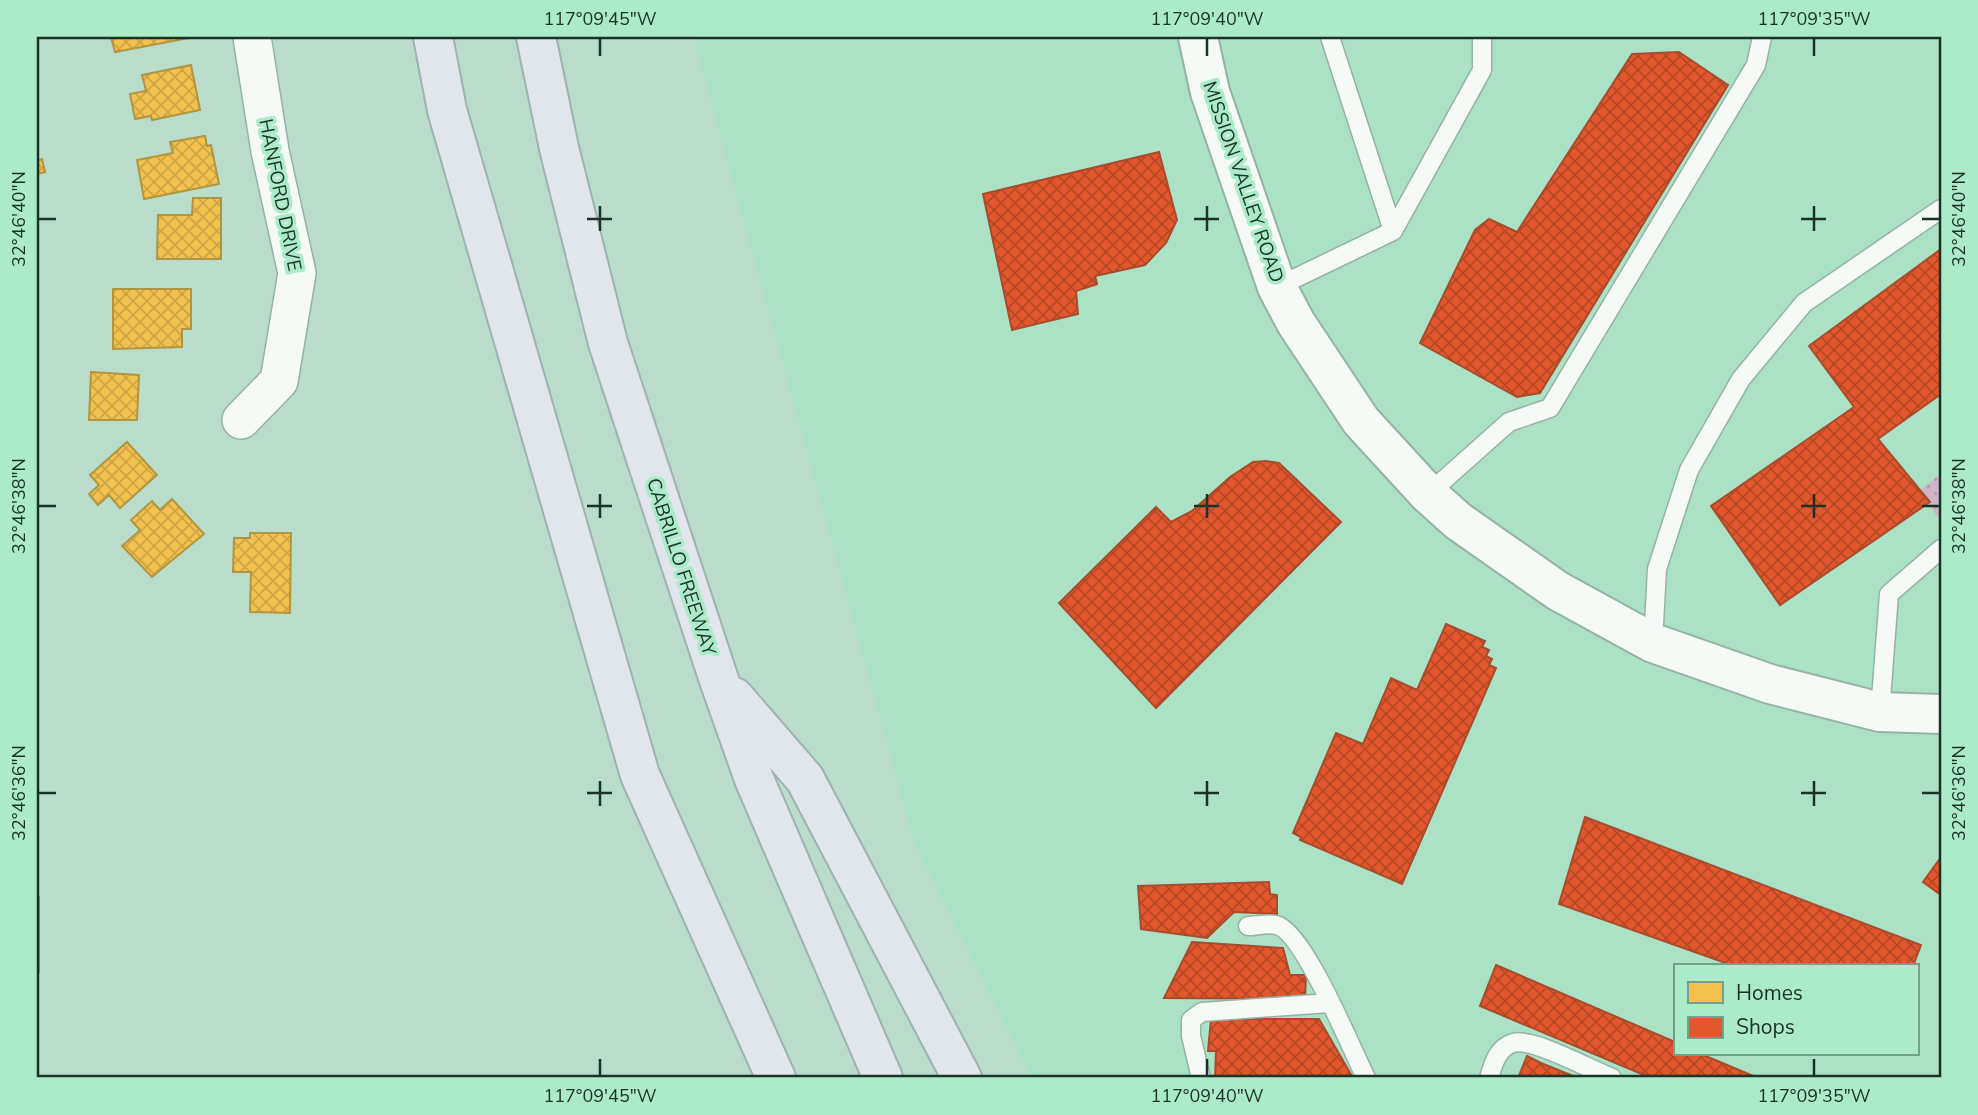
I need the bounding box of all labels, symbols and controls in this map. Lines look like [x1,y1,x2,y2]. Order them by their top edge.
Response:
text: 117°09'45"W [543,7,657,31]
text: 117°09'40"W [1150,7,1264,31]
text: 117°09'35"W [1757,7,1871,31]
street label: MISSION VALLEY ROAD [1196,78,1290,286]
street label: HANFORD DRIVE [252,117,308,273]
text: 32°46'40"N [7,171,31,267]
text: 32°46'40"N [1947,171,1971,267]
text: 32°46'38"N [7,458,31,554]
text: 32°46'38"N [1947,458,1971,554]
street label: CABRILLO FREEWAY [640,475,722,660]
text: 32°46'36"N [7,745,31,841]
text: 32°46'36"N [1947,745,1971,841]
legend [1674,964,1918,1056]
text: Homes [1736,979,1803,1007]
text: Shops [1736,1013,1795,1041]
text: 117°09'45"W [543,1084,657,1108]
text: 117°09'40"W [1150,1084,1264,1108]
text: 117°09'35"W [1757,1084,1871,1108]

